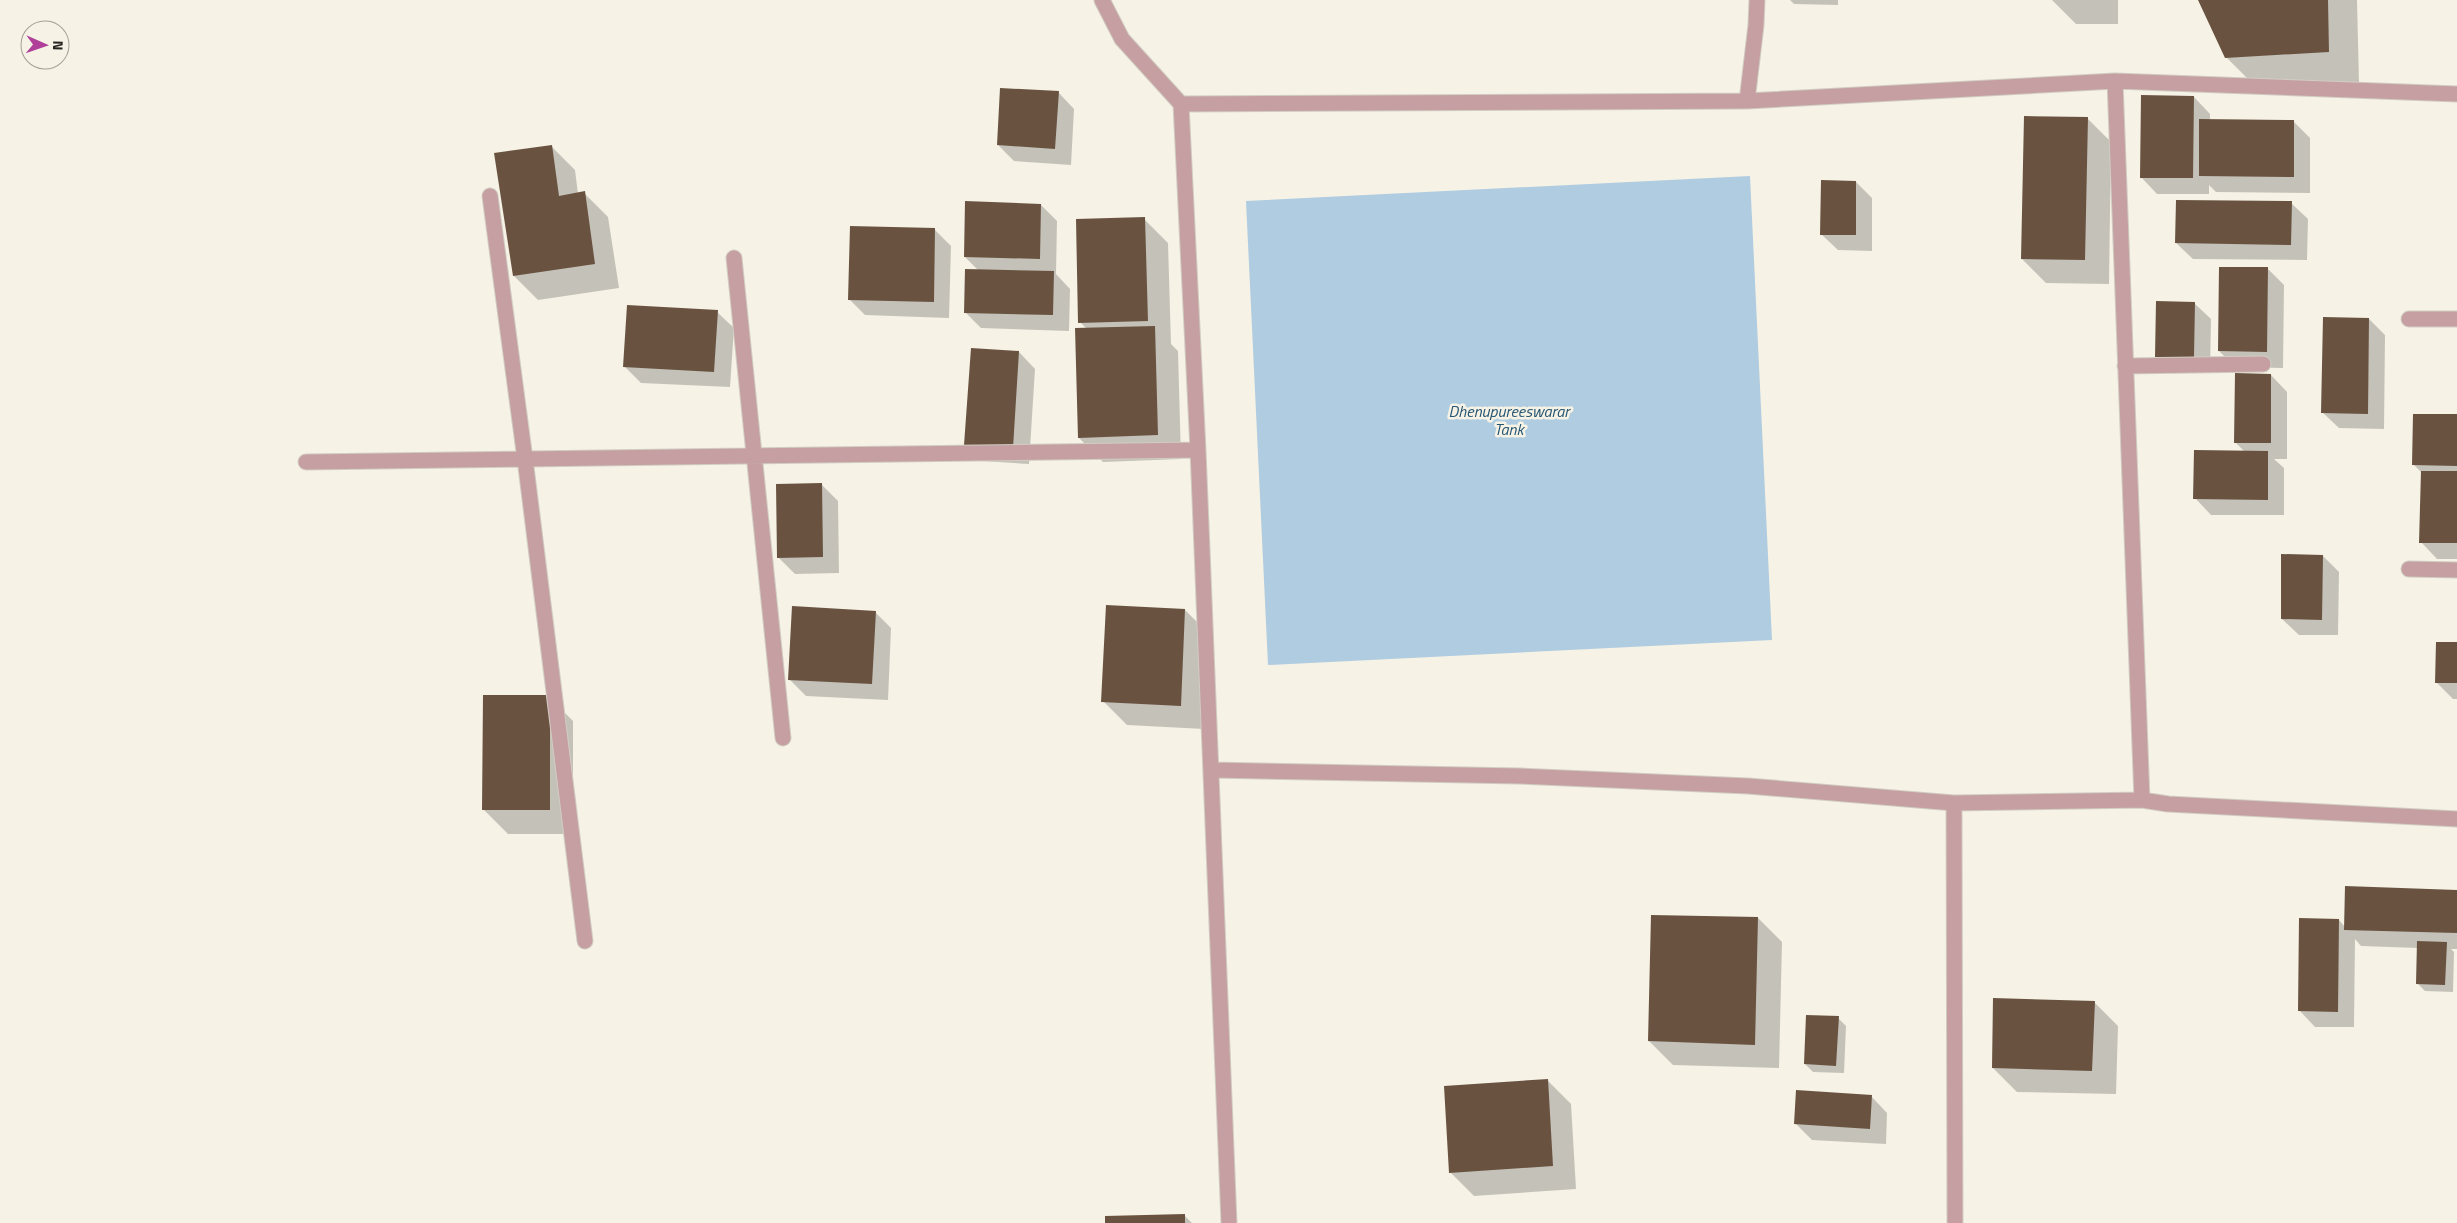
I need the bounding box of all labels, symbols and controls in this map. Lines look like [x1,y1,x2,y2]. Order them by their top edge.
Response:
north arrow [20,20,70,70]
text: N [48,40,69,51]
water label: Dhenupureeswarar Tank [1449,399,1571,441]

